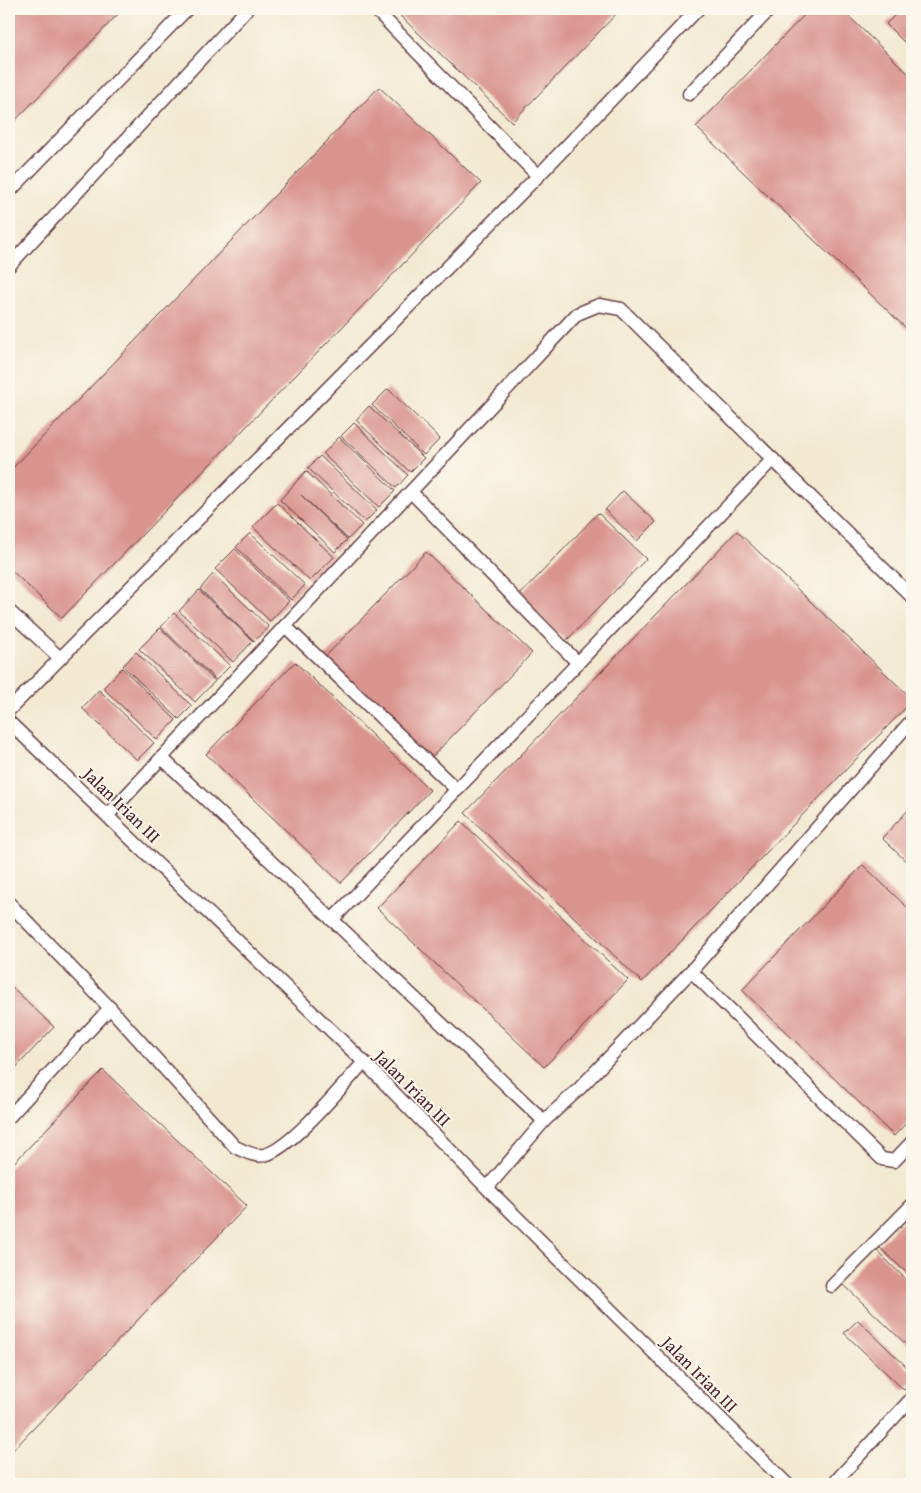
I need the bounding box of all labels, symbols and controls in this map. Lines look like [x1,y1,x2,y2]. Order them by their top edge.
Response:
street label: Jalan Irian III [76,760,167,849]
street label: Jalan Irian III [367,1042,458,1133]
street label: Jalan Irian III [654,1328,745,1419]

